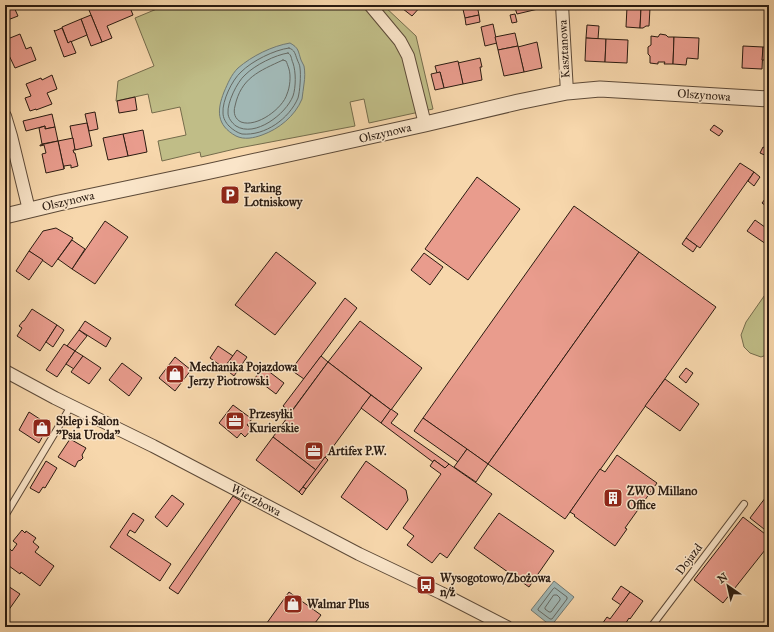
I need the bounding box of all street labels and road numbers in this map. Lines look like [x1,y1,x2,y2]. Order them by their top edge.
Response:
street label: Kasztanowa [555,19,573,78]
street label: Olszynowa [677,86,732,104]
street label: Olszynowa [357,120,413,146]
street label: Olszynowa [40,188,96,214]
street label: Wierzbowa [229,481,284,519]
street label: Dojazd [673,541,705,577]

